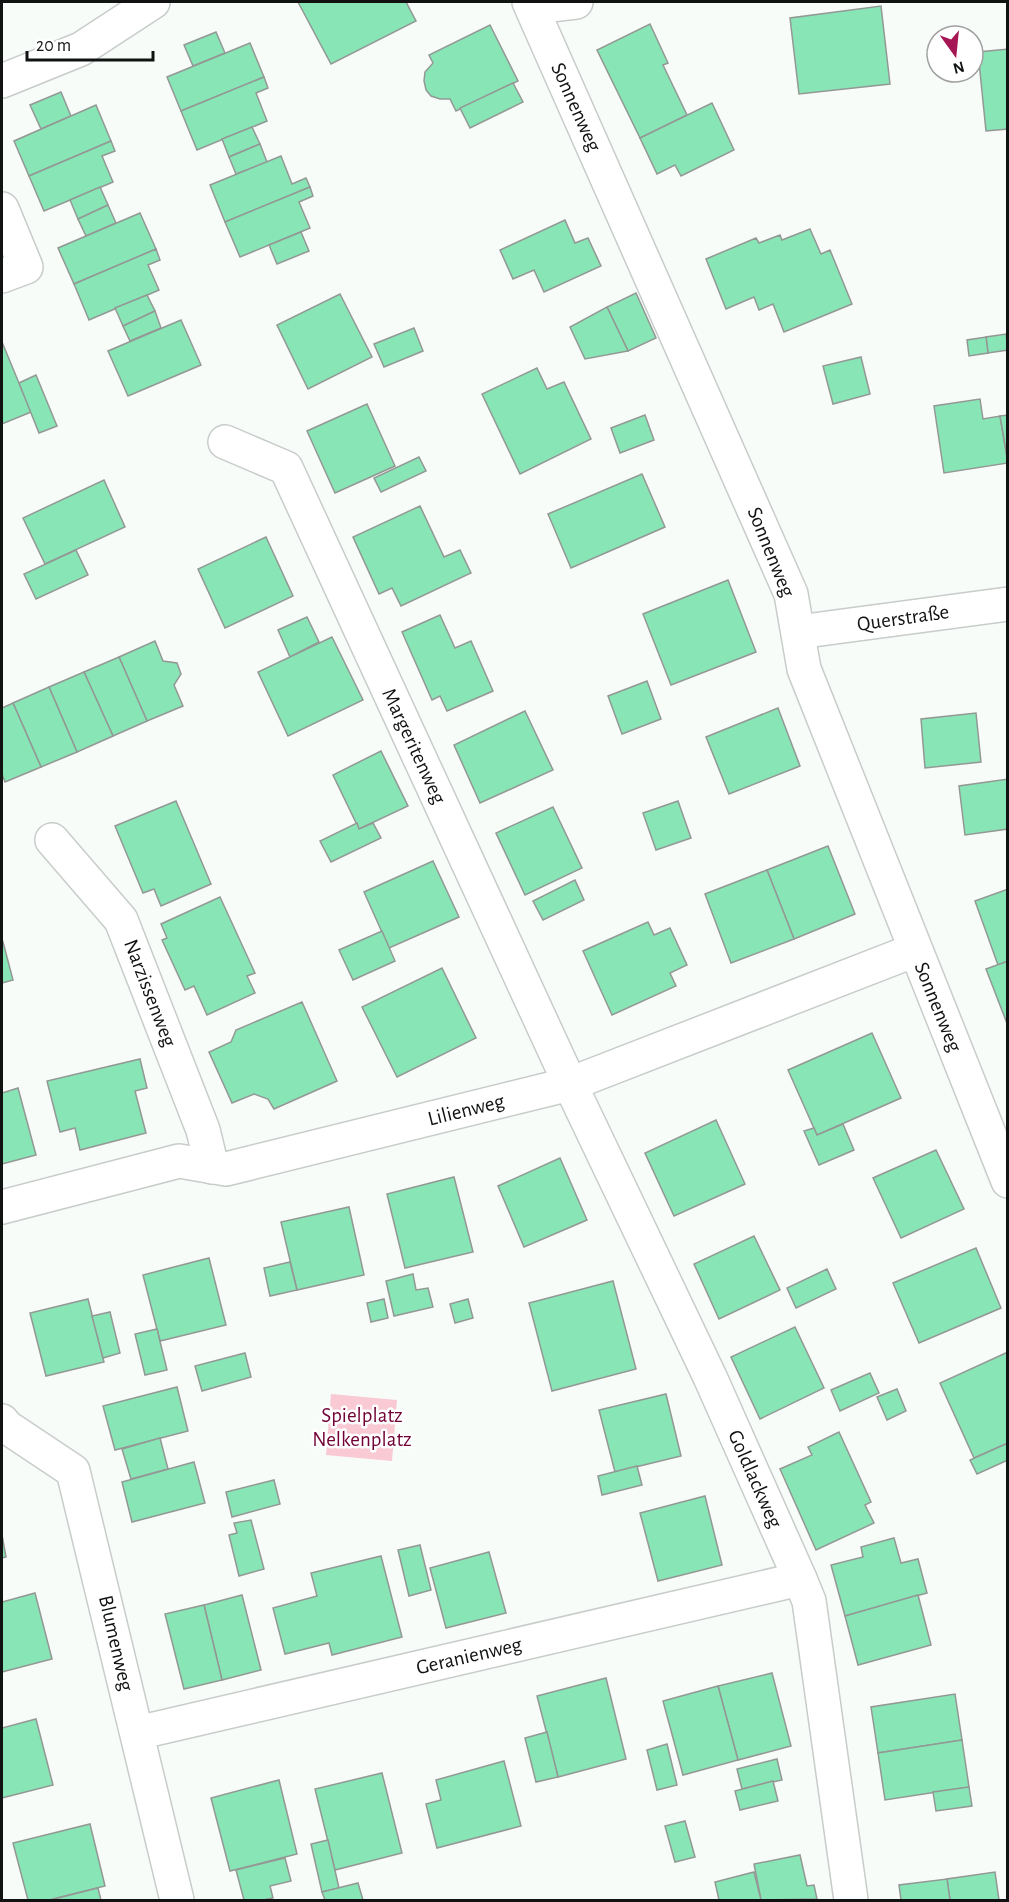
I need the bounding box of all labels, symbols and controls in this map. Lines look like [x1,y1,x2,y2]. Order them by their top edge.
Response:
scale bar [27,24,153,62]
north arrow [925,24,985,84]
text: 20 m [36,37,71,55]
text: N [951,58,966,77]
street label: Sonnenweg [547,59,605,155]
street label: Sonnenweg [744,504,799,601]
street label: Querstraße [856,601,950,635]
street label: Margeritenweg [378,685,450,808]
street label: Narzissenweg [120,936,180,1050]
street label: Sonnenweg [911,959,966,1056]
street label: Lilienweg [426,1090,507,1130]
park label: Spielplatz Nelkenplatz [312,1405,412,1450]
street label: Goldlackweg [724,1427,786,1532]
street label: Blumenweg [95,1593,137,1694]
street label: Geranienweg [414,1634,524,1678]

